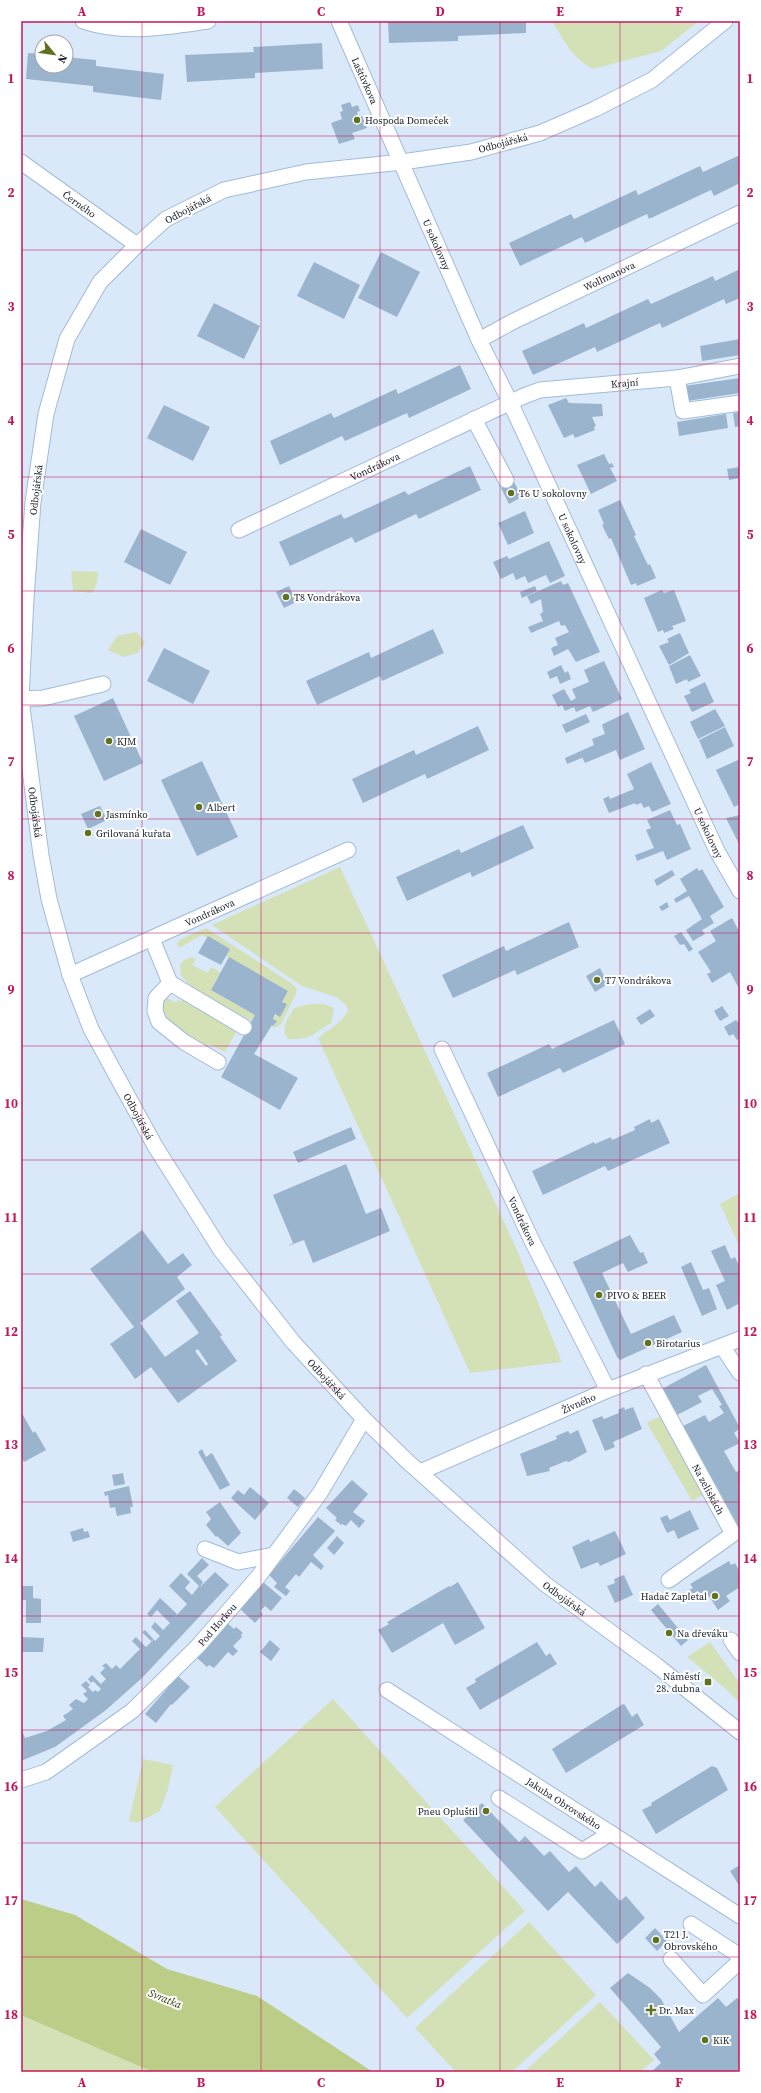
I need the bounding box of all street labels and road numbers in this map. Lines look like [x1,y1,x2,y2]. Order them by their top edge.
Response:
street label: Laštůvkova [349,55,381,107]
street label: Odbojářská [477,130,530,156]
street label: Černého [60,187,99,221]
street label: Odbojářská [163,191,214,227]
street label: U sokolovny [420,217,454,273]
street label: Wollmanova [581,257,638,294]
street label: Krajní [610,375,639,390]
street label: Vondrákova [348,449,402,483]
street label: Odbojářská [26,463,46,516]
street label: U sokolovny [556,511,591,567]
street label: Odbojářská [26,786,45,839]
street label: U sokolovny [691,805,727,861]
street label: Vondrákova [183,895,237,929]
street label: Odbojářská [121,1091,157,1142]
street label: Vondrákova [505,1194,540,1249]
street label: Odbojářská [305,1356,350,1403]
street label: Živného [559,1389,598,1416]
street label: Na zeliskách [690,1461,728,1517]
street label: Odbojářská [540,1578,590,1619]
street label: Pod Horkou [195,1600,239,1649]
street label: Jakuba Obrovského [523,1774,604,1832]

